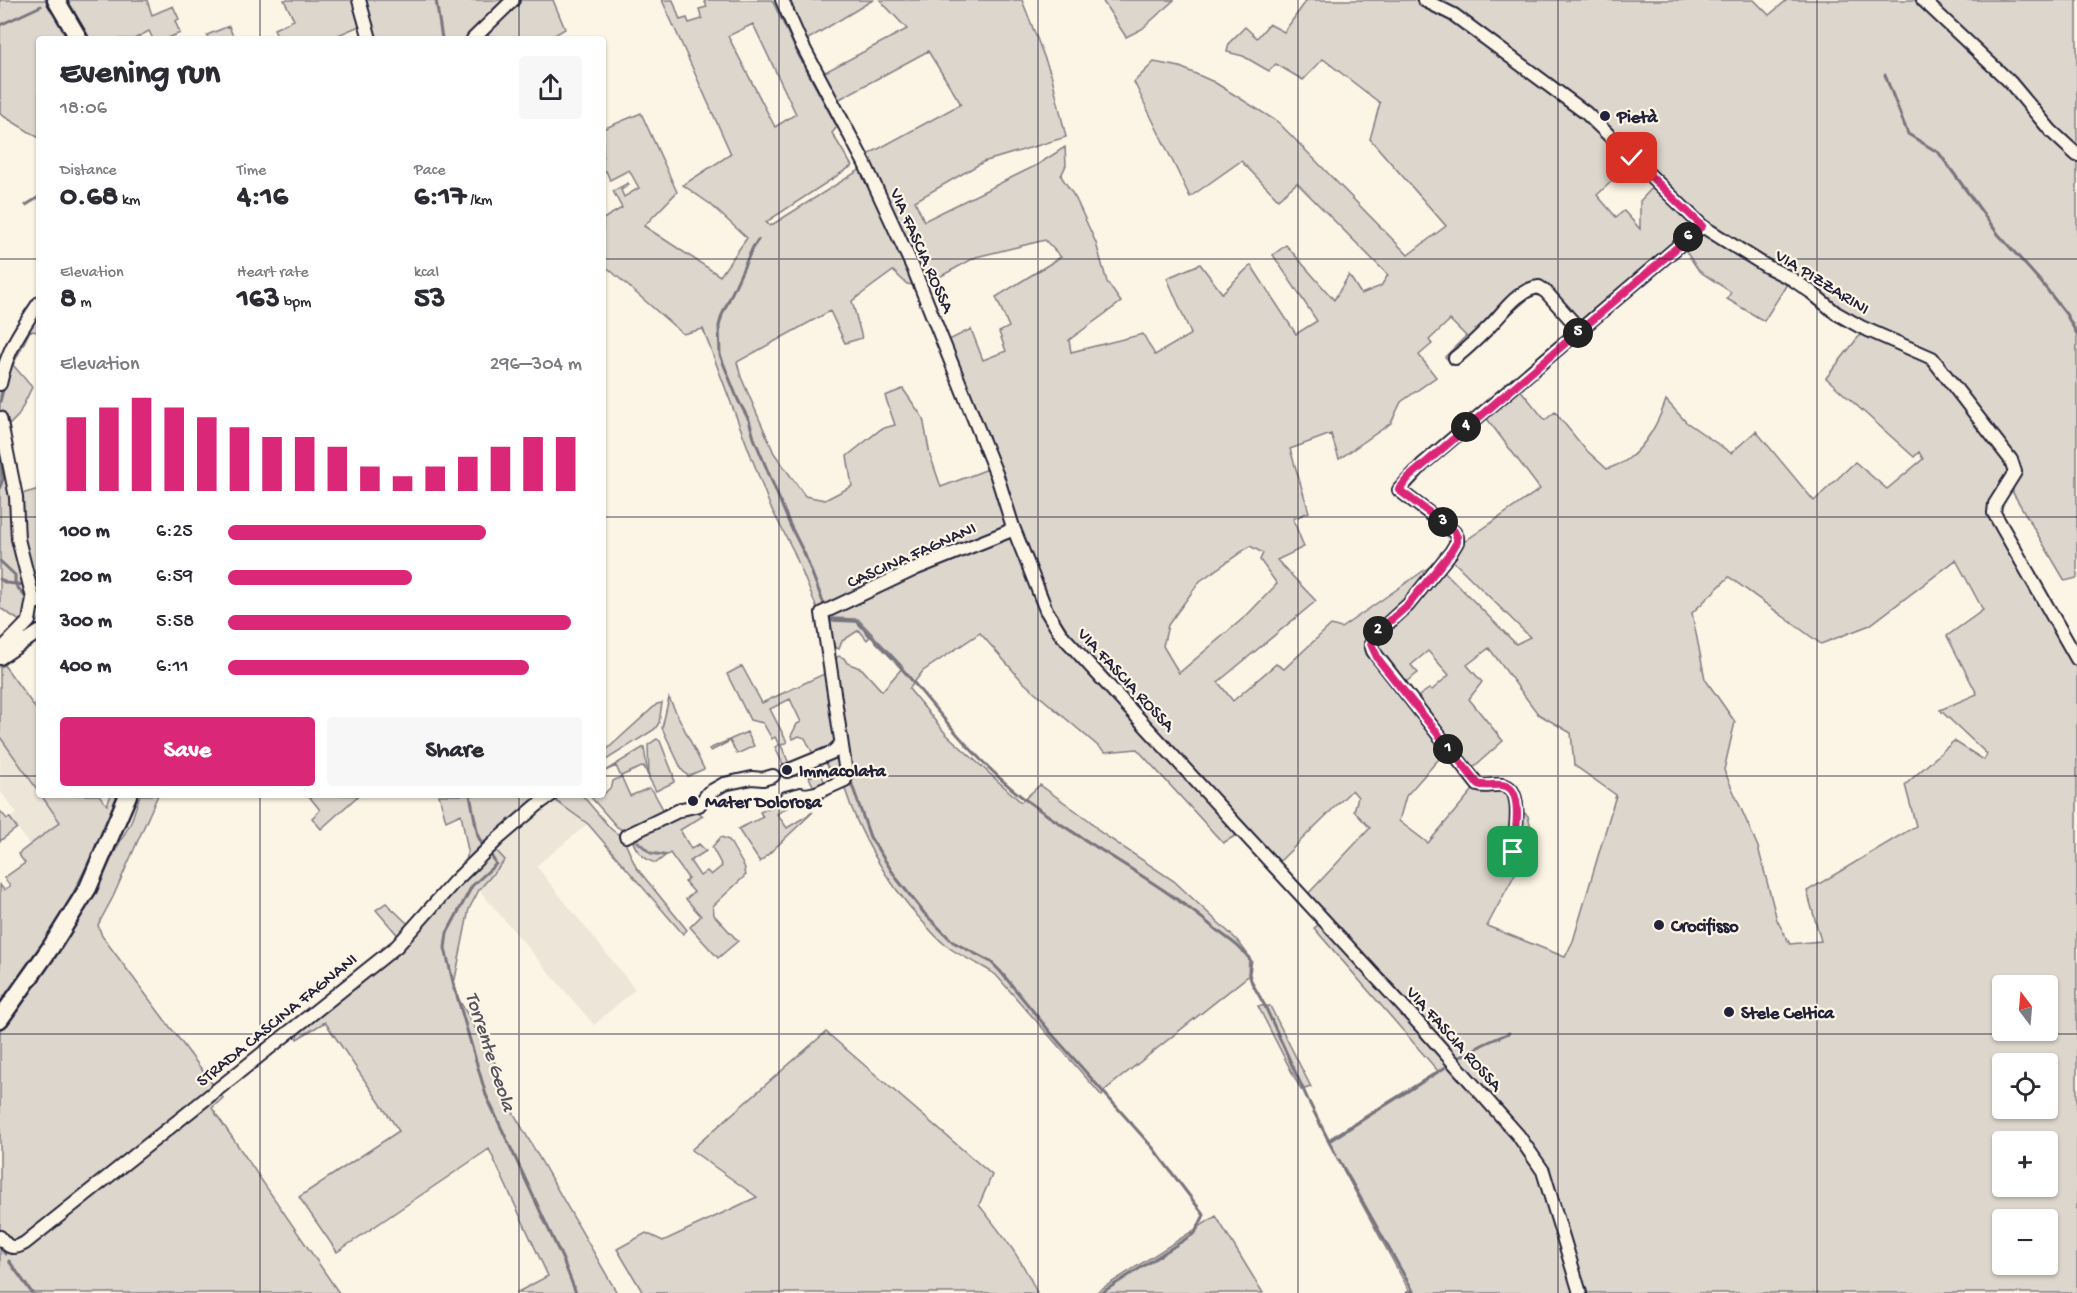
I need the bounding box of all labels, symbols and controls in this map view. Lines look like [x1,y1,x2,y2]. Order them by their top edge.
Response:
text: Evening run [60,56,220,94]
button: share [519,56,582,119]
text: 18:06 [60,98,107,121]
place label: Pietà [1616,108,1658,129]
marker: Pietà [1598,109,1612,123]
pin [1606,132,1657,183]
icon: check [1615,141,1648,174]
text: Distance [60,162,117,181]
text: Time [237,162,266,181]
text: Pace [414,162,445,181]
text: 0.68 [60,181,118,216]
text: 4:16 [237,181,288,216]
text: 6:17 [414,181,466,216]
street label: VIA FASCIA ROSSA [883,185,958,318]
text: km [118,192,140,211]
text: /km [466,192,492,211]
pin: 6 [1673,222,1703,252]
text: 6 [1684,227,1692,246]
street label: VIA PIZZARINI [1770,245,1873,320]
text: Elevation [60,264,124,283]
text: Heart rate [237,264,309,283]
text: kcal [414,264,439,283]
text: 8 [60,283,76,318]
text: 163 [237,283,280,318]
text: 53 [414,283,445,318]
text: m [76,294,92,313]
text: bpm [280,294,311,313]
pin: 5 [1563,318,1593,348]
text: 5 [1574,323,1582,342]
text: Elevation [60,354,140,377]
text: 296–304 m [490,354,582,377]
pin: 4 [1451,412,1481,442]
text: 4 [1462,417,1470,436]
pin: 3 [1428,507,1458,537]
text: 3 [1439,512,1447,531]
street label: CASCINA FAGNANI [844,518,980,594]
text: 100 m [60,521,110,544]
text: 6:25 [156,521,193,544]
text: 200 m [60,566,111,589]
text: 6:59 [156,566,193,589]
text: 300 m [60,611,112,634]
text: 5:58 [156,611,194,634]
pin: 2 [1363,616,1393,646]
text: 2 [1374,621,1382,640]
street label: VIA FASCIA ROSSA [1071,624,1179,738]
text: 400 m [60,656,111,679]
text: 6:11 [156,656,189,679]
button: Save [60,717,315,786]
button: Share [327,717,582,786]
pin: 1 [1433,734,1463,764]
text: 1 [1445,739,1451,758]
place label: Immacolata [799,762,887,783]
marker: Immacolata [780,763,794,777]
place label: Mater Dolorosa [705,793,822,814]
marker: Mater Dolorosa [686,794,700,808]
pin [1487,826,1538,877]
icon: arrive [1496,835,1529,868]
place label: Crocifisso [1670,917,1739,938]
marker: Crocifisso [1652,918,1666,932]
street label: STRADA CASCINA FAGNANI [193,950,362,1092]
north arrow [1992,975,2058,1041]
map controls [1992,975,2058,1275]
street label: VIA FASCIA ROSSA [1400,982,1507,1097]
water label: Torrente Geola [459,990,519,1116]
place label: Stele Celtica [1741,1004,1835,1025]
marker: Stele Celtica [1722,1005,1736,1019]
button: locate [1992,1053,2058,1119]
button: + [1992,1131,2058,1197]
button: − [1992,1209,2058,1275]

